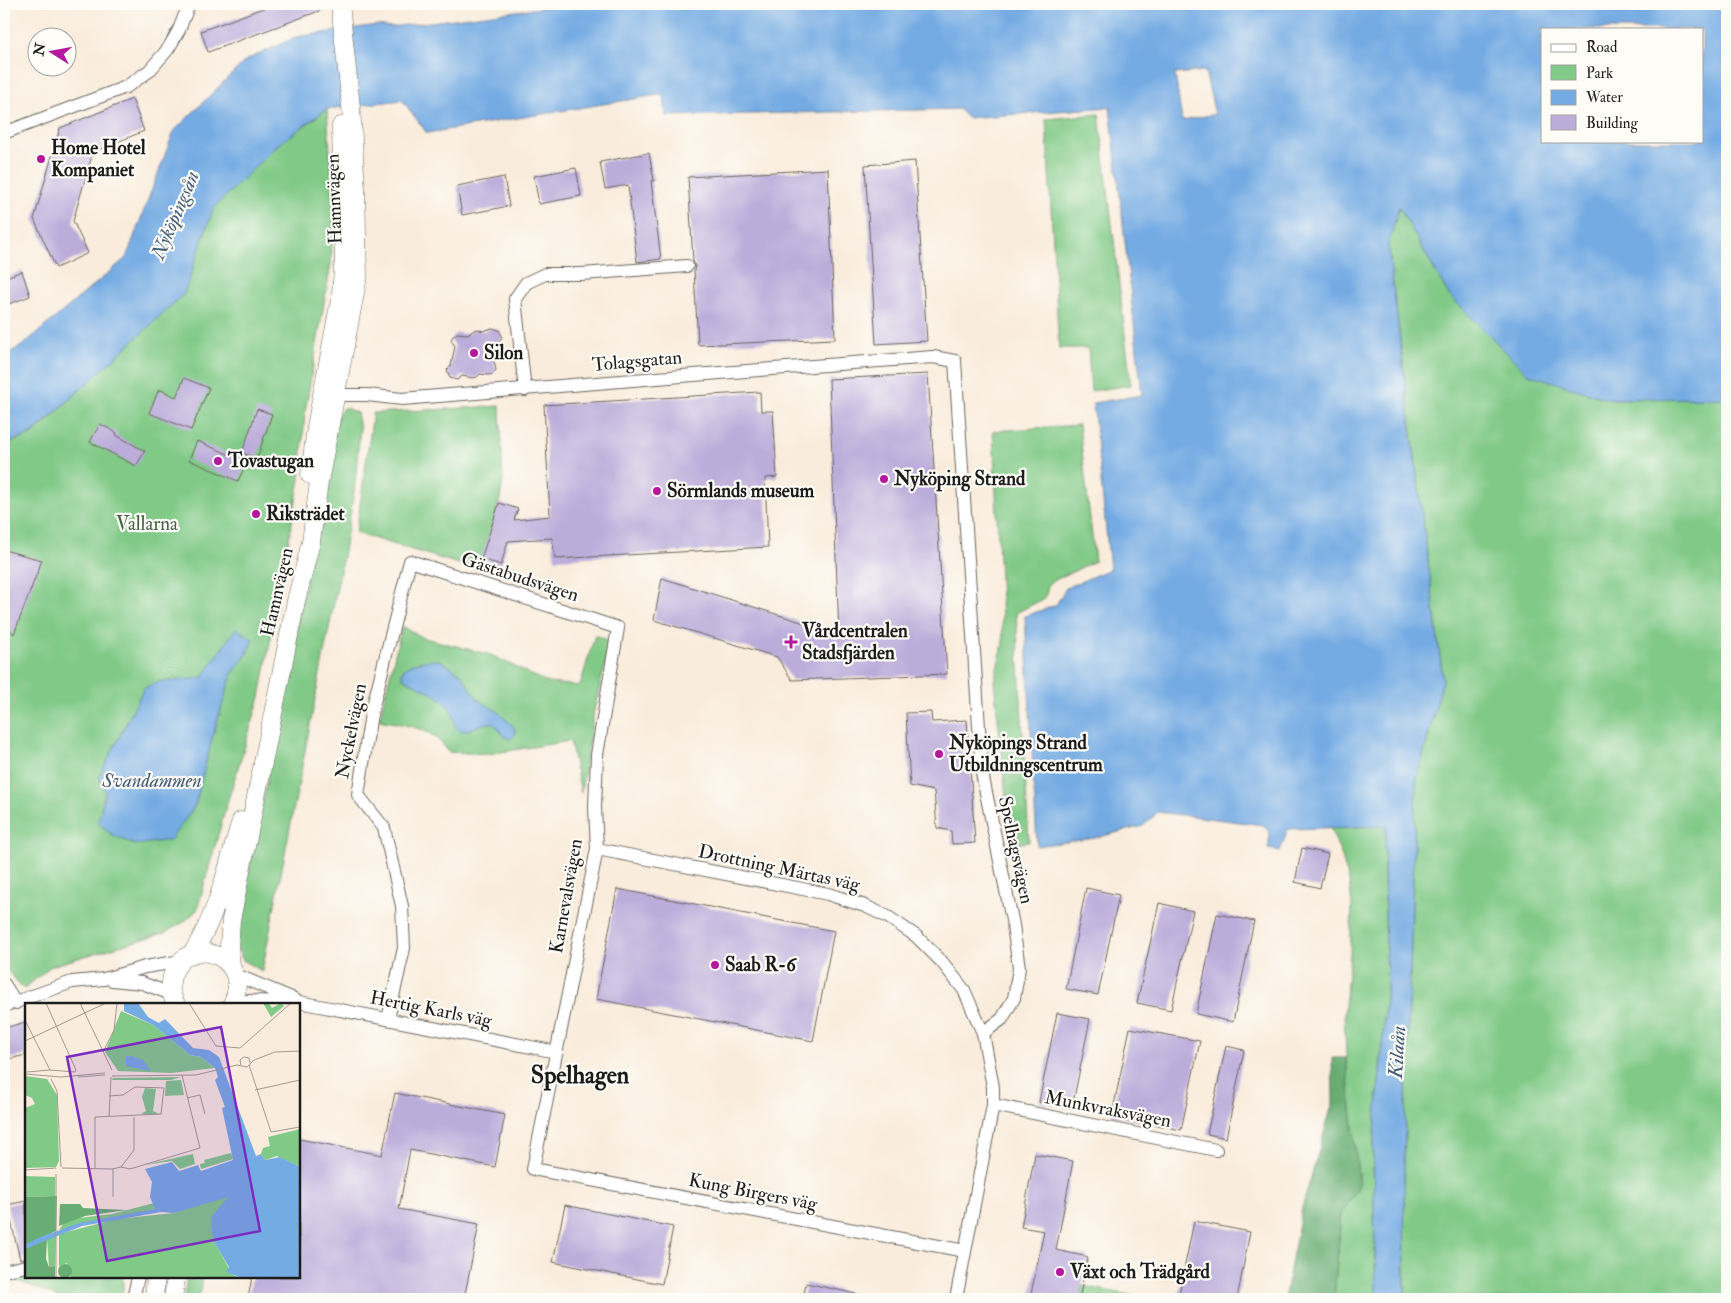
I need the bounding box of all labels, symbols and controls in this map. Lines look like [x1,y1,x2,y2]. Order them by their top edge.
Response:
north arrow [28,28,78,78]
legend [1541,28,1704,142]
text: Road [1586,38,1618,57]
text: N [30,41,49,58]
text: Park [1586,64,1613,83]
text: Water [1585,88,1623,107]
text: Building [1586,114,1638,133]
place label: Home Hotel Kompaniet [51,136,146,183]
marker: Home Hotel Kompaniet [35,153,47,165]
street label: Hamnvägen [320,153,348,245]
water label: Nyköpingsån [145,167,205,264]
place label: Silon [484,341,523,365]
street label: Tolagsgatan [591,345,683,377]
marker: Silon [468,347,480,359]
place label: Tovastugan [227,449,314,474]
marker: Tovastugan [212,455,224,467]
place label: Nyköping Strand [893,467,1026,492]
marker: Nyköping Strand [878,473,890,485]
place label: Sörmlands museum [667,479,815,503]
marker: Sörmlands museum [651,485,663,497]
place label: Riksträdet [266,502,345,526]
marker: Riksträdet [250,508,262,520]
park label: Vallarna [116,512,178,536]
street label: Hamnvägen [255,545,299,639]
street label: Gästabudsvägen [458,547,582,607]
place label: Vårdcentralen Stadsfjärden [801,619,908,665]
marker: Vårdcentralen Stadsfjärden [784,635,798,649]
street label: Nyckelvägen [330,681,372,781]
place label: Nyköpings Strand Utbildningscentrum [948,731,1103,778]
marker: Nyköpings Strand Utbildningscentrum [933,748,945,760]
water label: Svandammen [101,768,202,793]
street label: Spelhagsvägen [992,794,1039,907]
street label: Karnevalsvägen [544,837,588,955]
street label: Drottning Märtas väg [696,839,863,897]
place label: Saab R-6 [725,953,797,977]
marker: Saab R-6 [709,959,721,971]
street label: Hertig Karls väg [368,985,495,1033]
inset map [25,1003,300,1278]
water label: Kilaån [1383,1025,1411,1080]
district label: Spelhagen [531,1060,630,1091]
street label: Munkvraksvägen [1043,1085,1173,1133]
street label: Kung Birgers väg [687,1168,820,1216]
place label: Växt och Trädgård [1069,1260,1211,1285]
marker: Växt och Trädgård [1054,1266,1066,1278]

